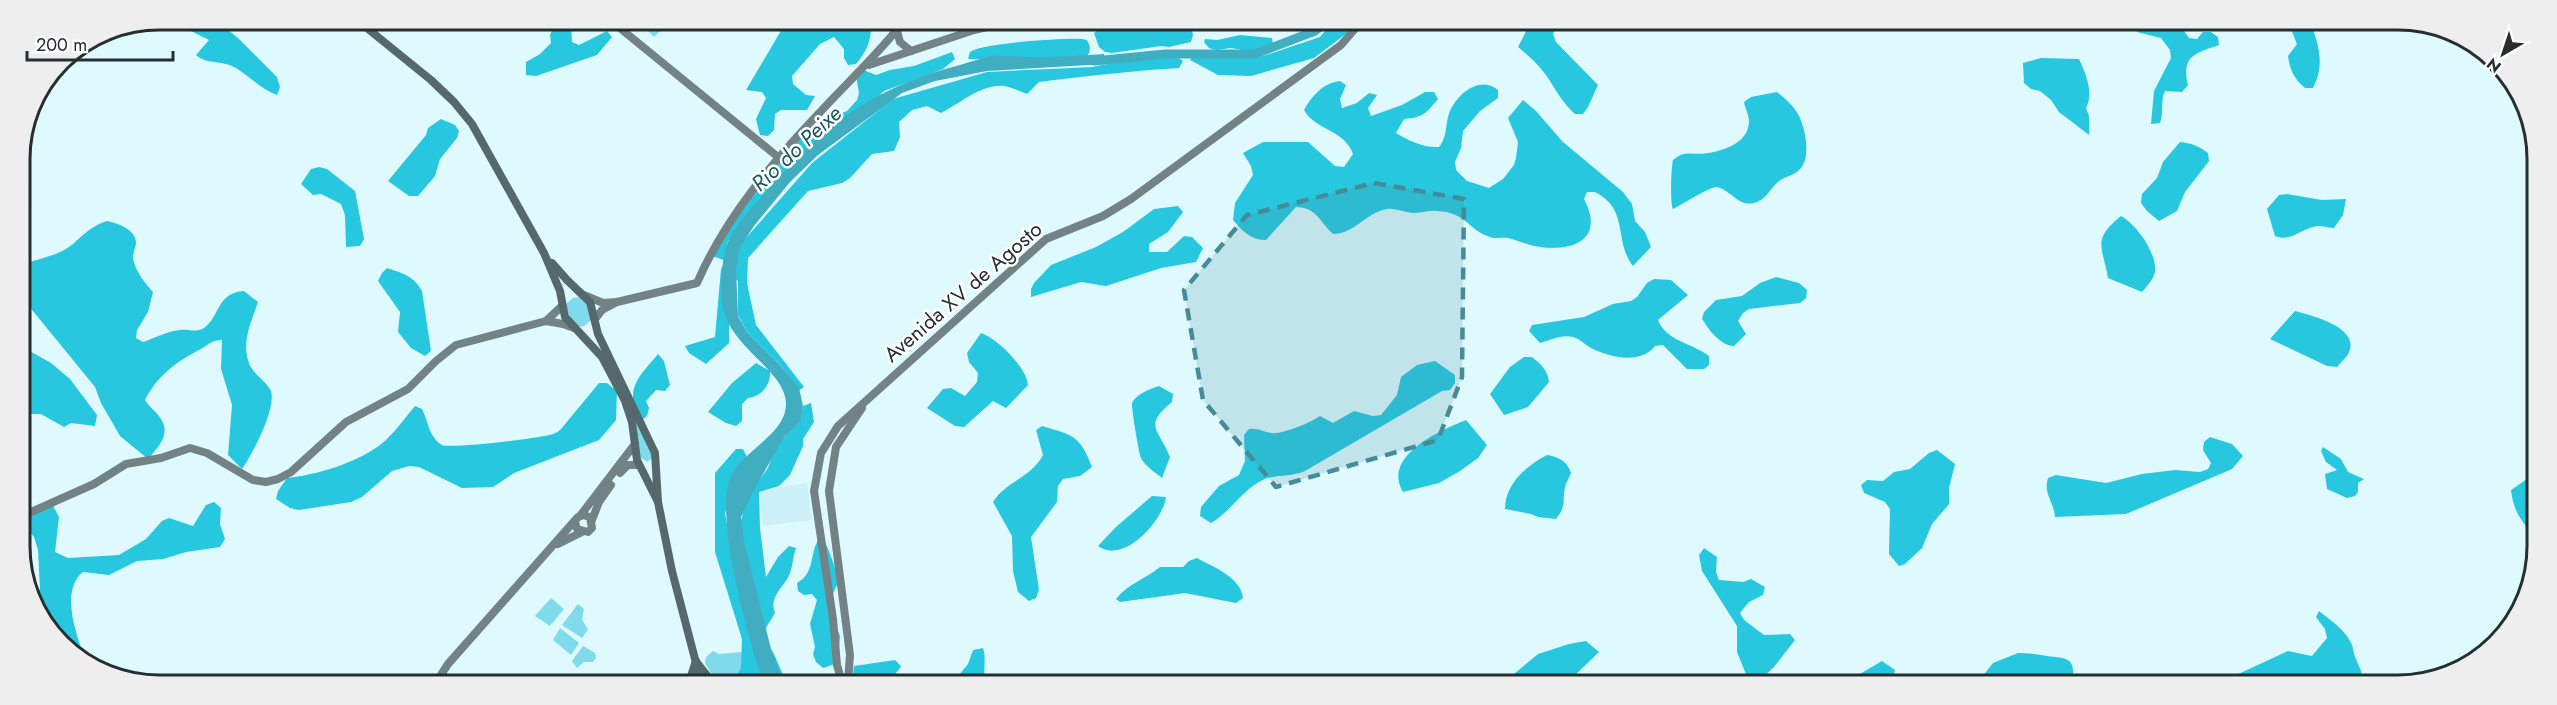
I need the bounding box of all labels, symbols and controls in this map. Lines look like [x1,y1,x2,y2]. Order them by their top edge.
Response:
scale bar [27,24,172,62]
north arrow [2473,24,2533,84]
text: 200 m [36,32,87,58]
text: N [2482,52,2506,78]
water label: Rio do Peixe [744,98,848,198]
street label: Avenida XV de Agosto [877,215,1049,369]

